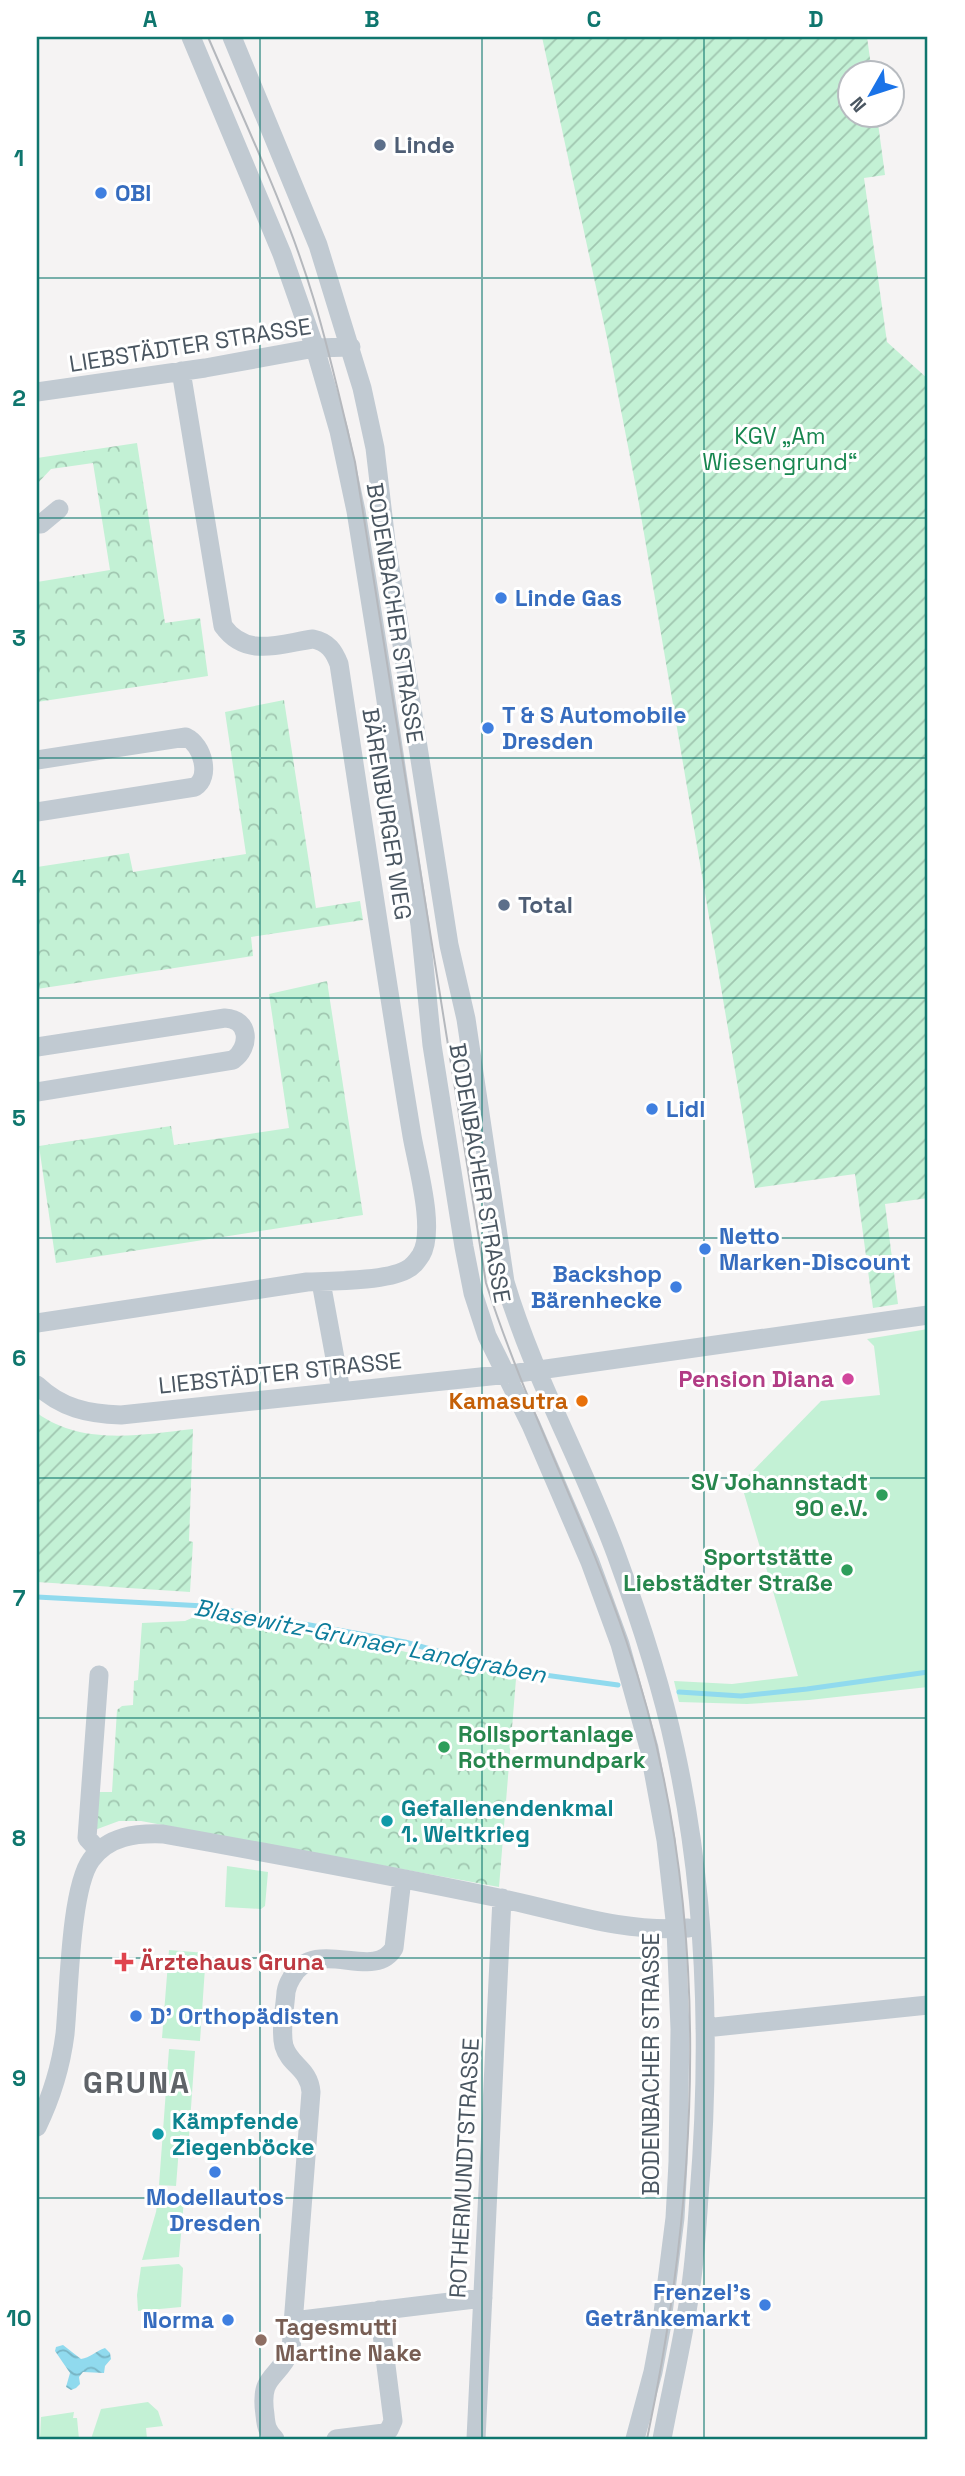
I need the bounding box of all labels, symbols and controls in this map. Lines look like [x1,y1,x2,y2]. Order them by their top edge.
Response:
text: A [143,4,158,34]
text: B [364,4,380,34]
text: C [587,4,601,34]
text: D [808,4,824,34]
north arrow [836,60,906,130]
text: N [844,92,872,117]
place label: Linde [394,130,455,160]
marker: Linde [372,137,388,153]
text: 1 [14,143,24,173]
place label: OBI [115,178,151,208]
marker: OBI [93,185,109,201]
street label: LIEBSTÄDTER STRASSE [67,311,313,379]
text: 2 [12,383,26,413]
park label: KGV „Am Wiesengrund“ [702,421,858,477]
street label: BODENBACHER STRASSE [360,481,430,745]
place label: Linde Gas [515,583,622,613]
marker: Linde Gas [493,590,509,606]
text: 3 [12,623,26,653]
place label: T & S Automobile Dresden [502,700,686,756]
street label: BÄRENBURGER WEG [355,706,419,922]
marker: T & S Automobile Dresden [480,720,496,736]
text: 4 [12,863,27,893]
place label: Total [518,890,573,920]
marker: Total [496,897,512,913]
street label: BODENBACHER STRASSE [442,1041,518,1305]
place label: Lidl [666,1094,705,1124]
marker: Lidl [644,1101,660,1117]
text: 5 [12,1103,26,1133]
place label: Netto Marken-Discount [719,1221,911,1277]
marker: Netto Marken-Discount [697,1241,713,1257]
place label: Backshop Bärenhecke [531,1259,662,1315]
marker: Backshop Bärenhecke [668,1279,684,1295]
text: 6 [12,1343,26,1373]
street label: LIEBSTÄDTER STRASSE [157,1345,403,1401]
place label: Pension Diana [678,1364,834,1394]
marker: Pension Diana [840,1371,856,1387]
place label: Kamasutra [449,1386,568,1416]
marker: Kamasutra [574,1393,590,1409]
place label: SV Johannstadt 90 e.V. [691,1467,868,1523]
marker: SV Johannstadt 90 e.V. [874,1487,890,1503]
place label: Sportstätte Liebstädter Straße [623,1542,833,1598]
marker: Sportstätte Liebstädter Straße [839,1562,855,1578]
text: 7 [13,1583,26,1613]
water label: Blasewitz‐Grunaer Landgraben [192,1591,550,1690]
place label: Rollsportanlage Rothermundpark [458,1719,646,1775]
marker: Rollsportanlage Rothermundpark [436,1739,452,1755]
place label: Gefallenendenkmal 1. Weltkrieg [401,1793,614,1849]
marker: Gefallenendenkmal 1. Weltkrieg [379,1813,395,1829]
text: 8 [12,1823,26,1853]
street label: BODENBACHER STRASSE [636,1932,666,2196]
place label: Ärztehaus Gruna [140,1947,324,1977]
marker: Ärztehaus Gruna [114,1952,134,1972]
place label: D' Orthopädisten [150,2001,339,2031]
marker: D' Orthopädisten [128,2008,144,2024]
street label: ROTHERMUNDTSTRASSE [442,2037,486,2299]
text: 9 [12,2063,26,2093]
district label: GRUNA [83,2063,191,2102]
place label: Kämpfende Ziegenböcke [172,2106,315,2162]
marker: Kämpfende Ziegenböcke [150,2126,166,2142]
marker: Modellautos Dresden [207,2164,223,2180]
place label: Modellautos Dresden [146,2182,284,2238]
place label: Frenzel's Getränkemarkt [585,2277,751,2333]
marker: Frenzel's Getränkemarkt [757,2297,773,2313]
text: 10 [6,2303,32,2333]
place label: Norma [142,2305,214,2335]
marker: Norma [220,2312,236,2328]
place label: Tagesmutti Martine Nake [275,2312,422,2368]
marker: Tagesmutti Martine Nake [253,2332,269,2348]

